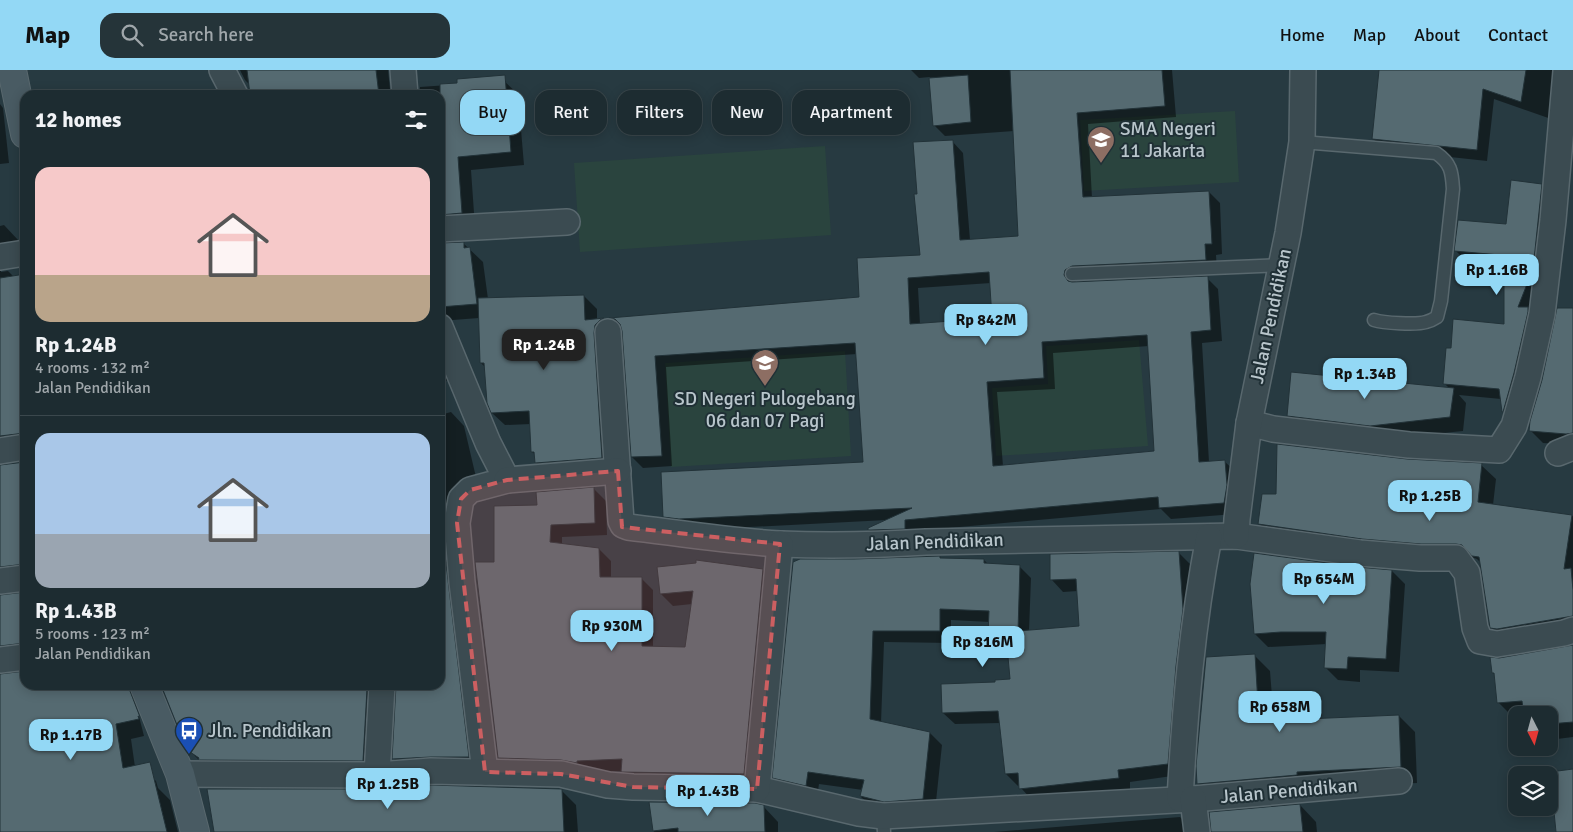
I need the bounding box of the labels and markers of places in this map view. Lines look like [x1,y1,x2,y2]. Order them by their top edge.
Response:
place label: SMA Negeri 11 Jakarta [1120,117,1216,163]
school or university icon: SMA Negeri 11 Jakarta [1086,125,1116,164]
pin: Rp 1.16B [1445,254,1549,296]
pin: Rp 842M [940,304,1032,346]
pin: Rp 1.24B [492,328,596,371]
school or university icon: SD Negeri Pulogebang 06 dan 07 Pagi [750,348,780,387]
pin: Rp 1.34B [1313,358,1417,400]
place label: SD Negeri Pulogebang 06 dan 07 Pagi [674,387,856,433]
pin: Rp 1.25B [1378,480,1482,522]
pin: Rp 654M [1278,562,1370,605]
pin: Rp 930M [566,610,658,652]
pin: Rp 816M [937,626,1029,668]
pin: Rp 658M [1234,690,1326,733]
bus stop icon: Jln. Pendidikan [174,716,204,755]
pin: Rp 1.17B [19,718,123,761]
place label: Jln. Pendidikan [208,719,332,743]
pin: Rp 1.25B [336,768,440,810]
pin: Rp 1.43B [656,774,760,817]

